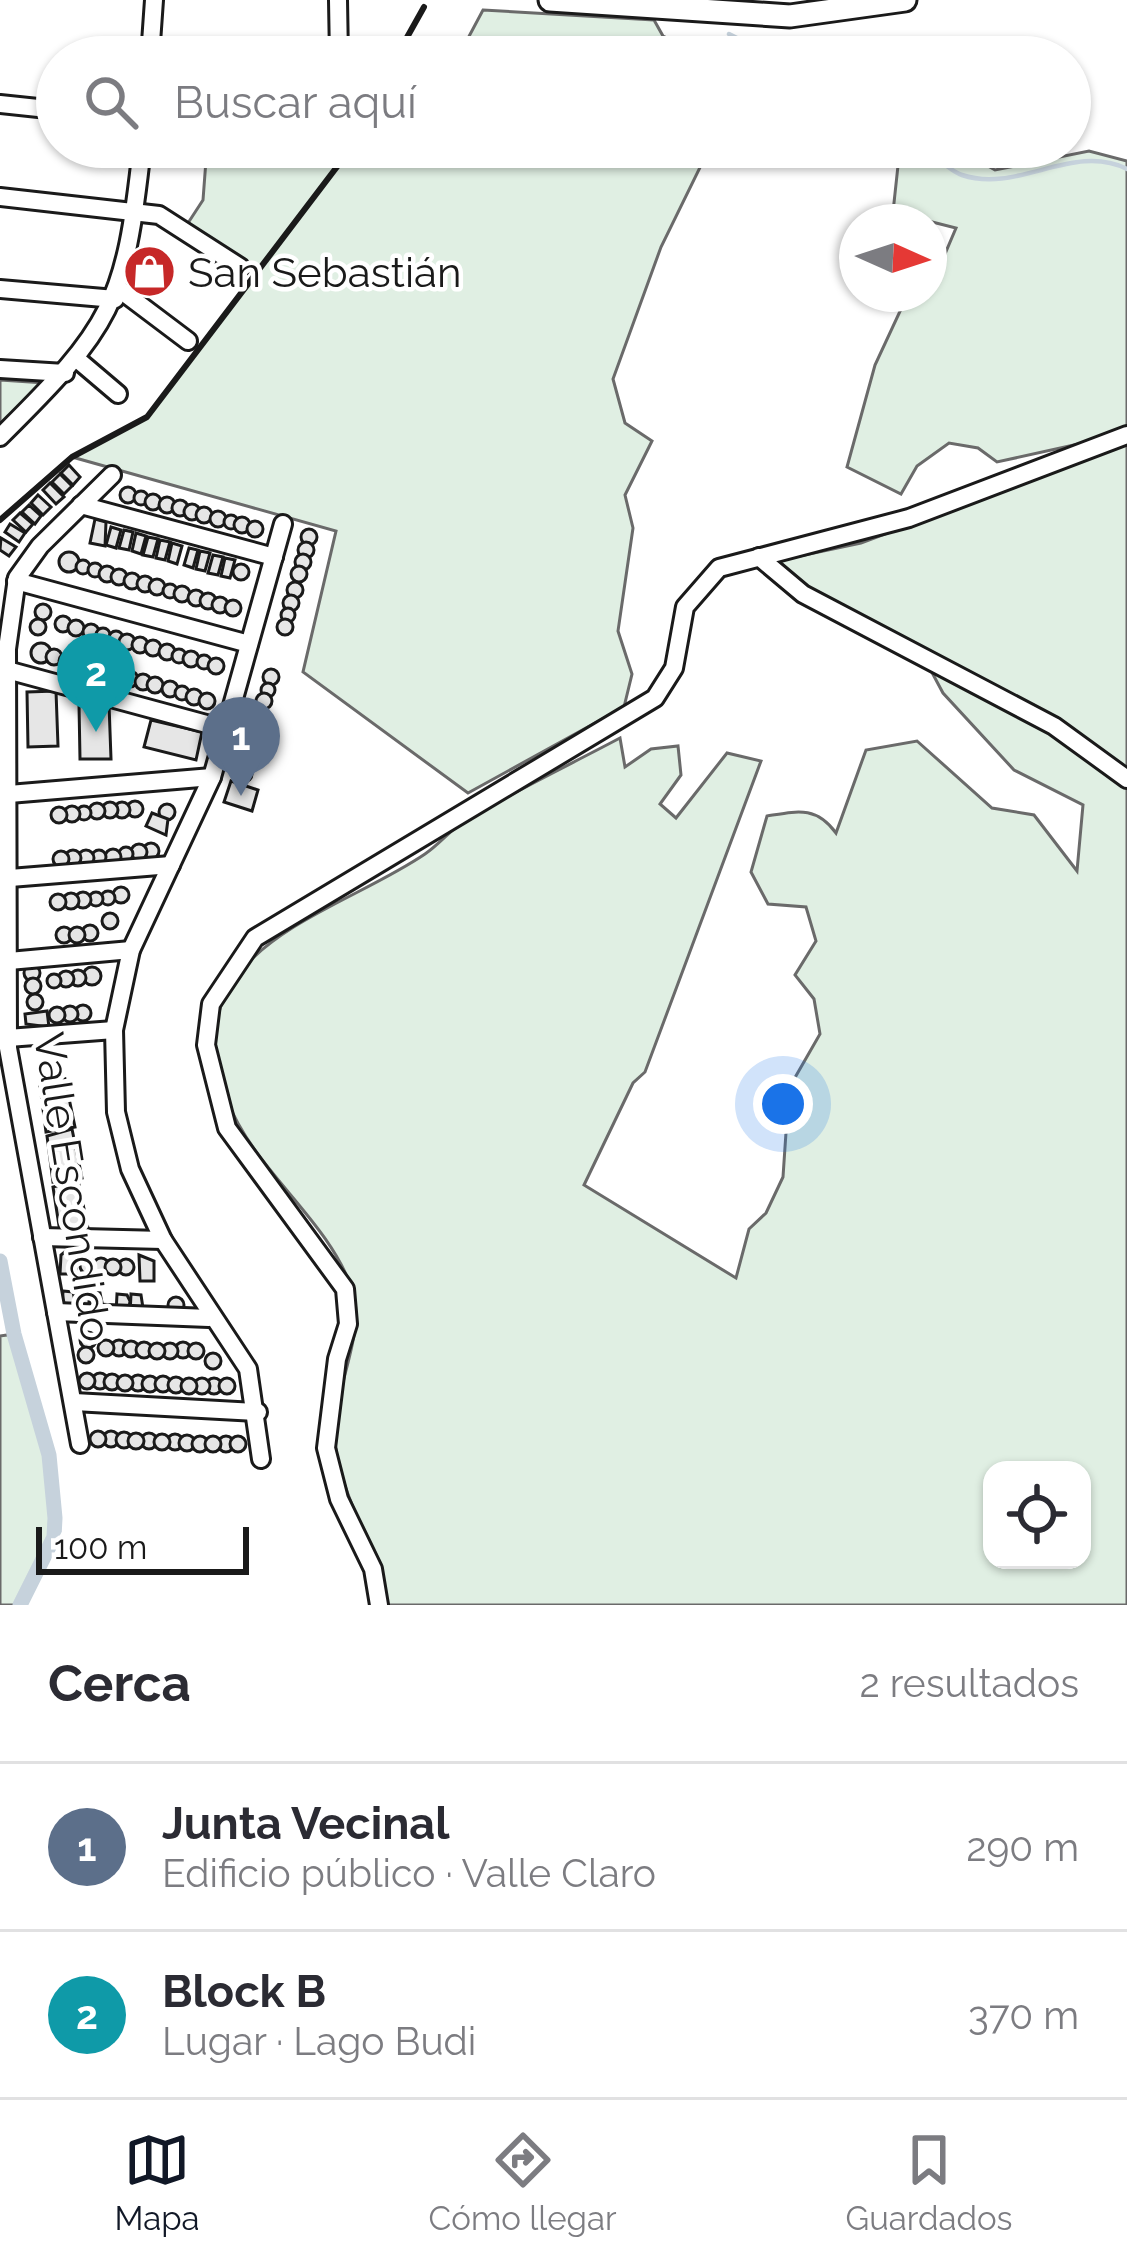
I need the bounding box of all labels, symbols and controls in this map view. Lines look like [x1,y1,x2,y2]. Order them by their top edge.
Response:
search box [36,36,1091,168]
icon: search [78,69,144,135]
text: Buscar aquí [174,76,417,129]
north arrow [839,204,947,312]
shop icon: San Sebastián [121,244,177,300]
place label: San Sebastián [188,248,461,297]
pin: 2 [57,633,135,732]
pin: 1 [202,697,280,796]
street label: Valle Escondido [24,1029,121,1345]
your location [753,1074,813,1134]
map controls [983,1461,1091,1569]
button: locate [983,1461,1091,1569]
scale bar [36,1521,249,1574]
text: 100 m [54,1528,147,1567]
text: Cerca [48,1653,191,1713]
text: 2 resultados [860,1660,1079,1706]
text: Junta Vecinal [162,1797,449,1850]
text: 1 [77,1824,97,1870]
text: 290 m [966,1824,1079,1870]
text: Edificio público · Valle Claro [162,1850,656,1896]
text: Block B [162,1965,326,2018]
text: 2 [76,1992,98,2038]
text: 370 m [968,1992,1079,2038]
text: Lugar · Lago Budi [162,2018,476,2064]
tab: Mapa [115,2127,200,2238]
tab: Cómo llegar [429,2127,617,2238]
tab: Guardados [846,2127,1013,2238]

